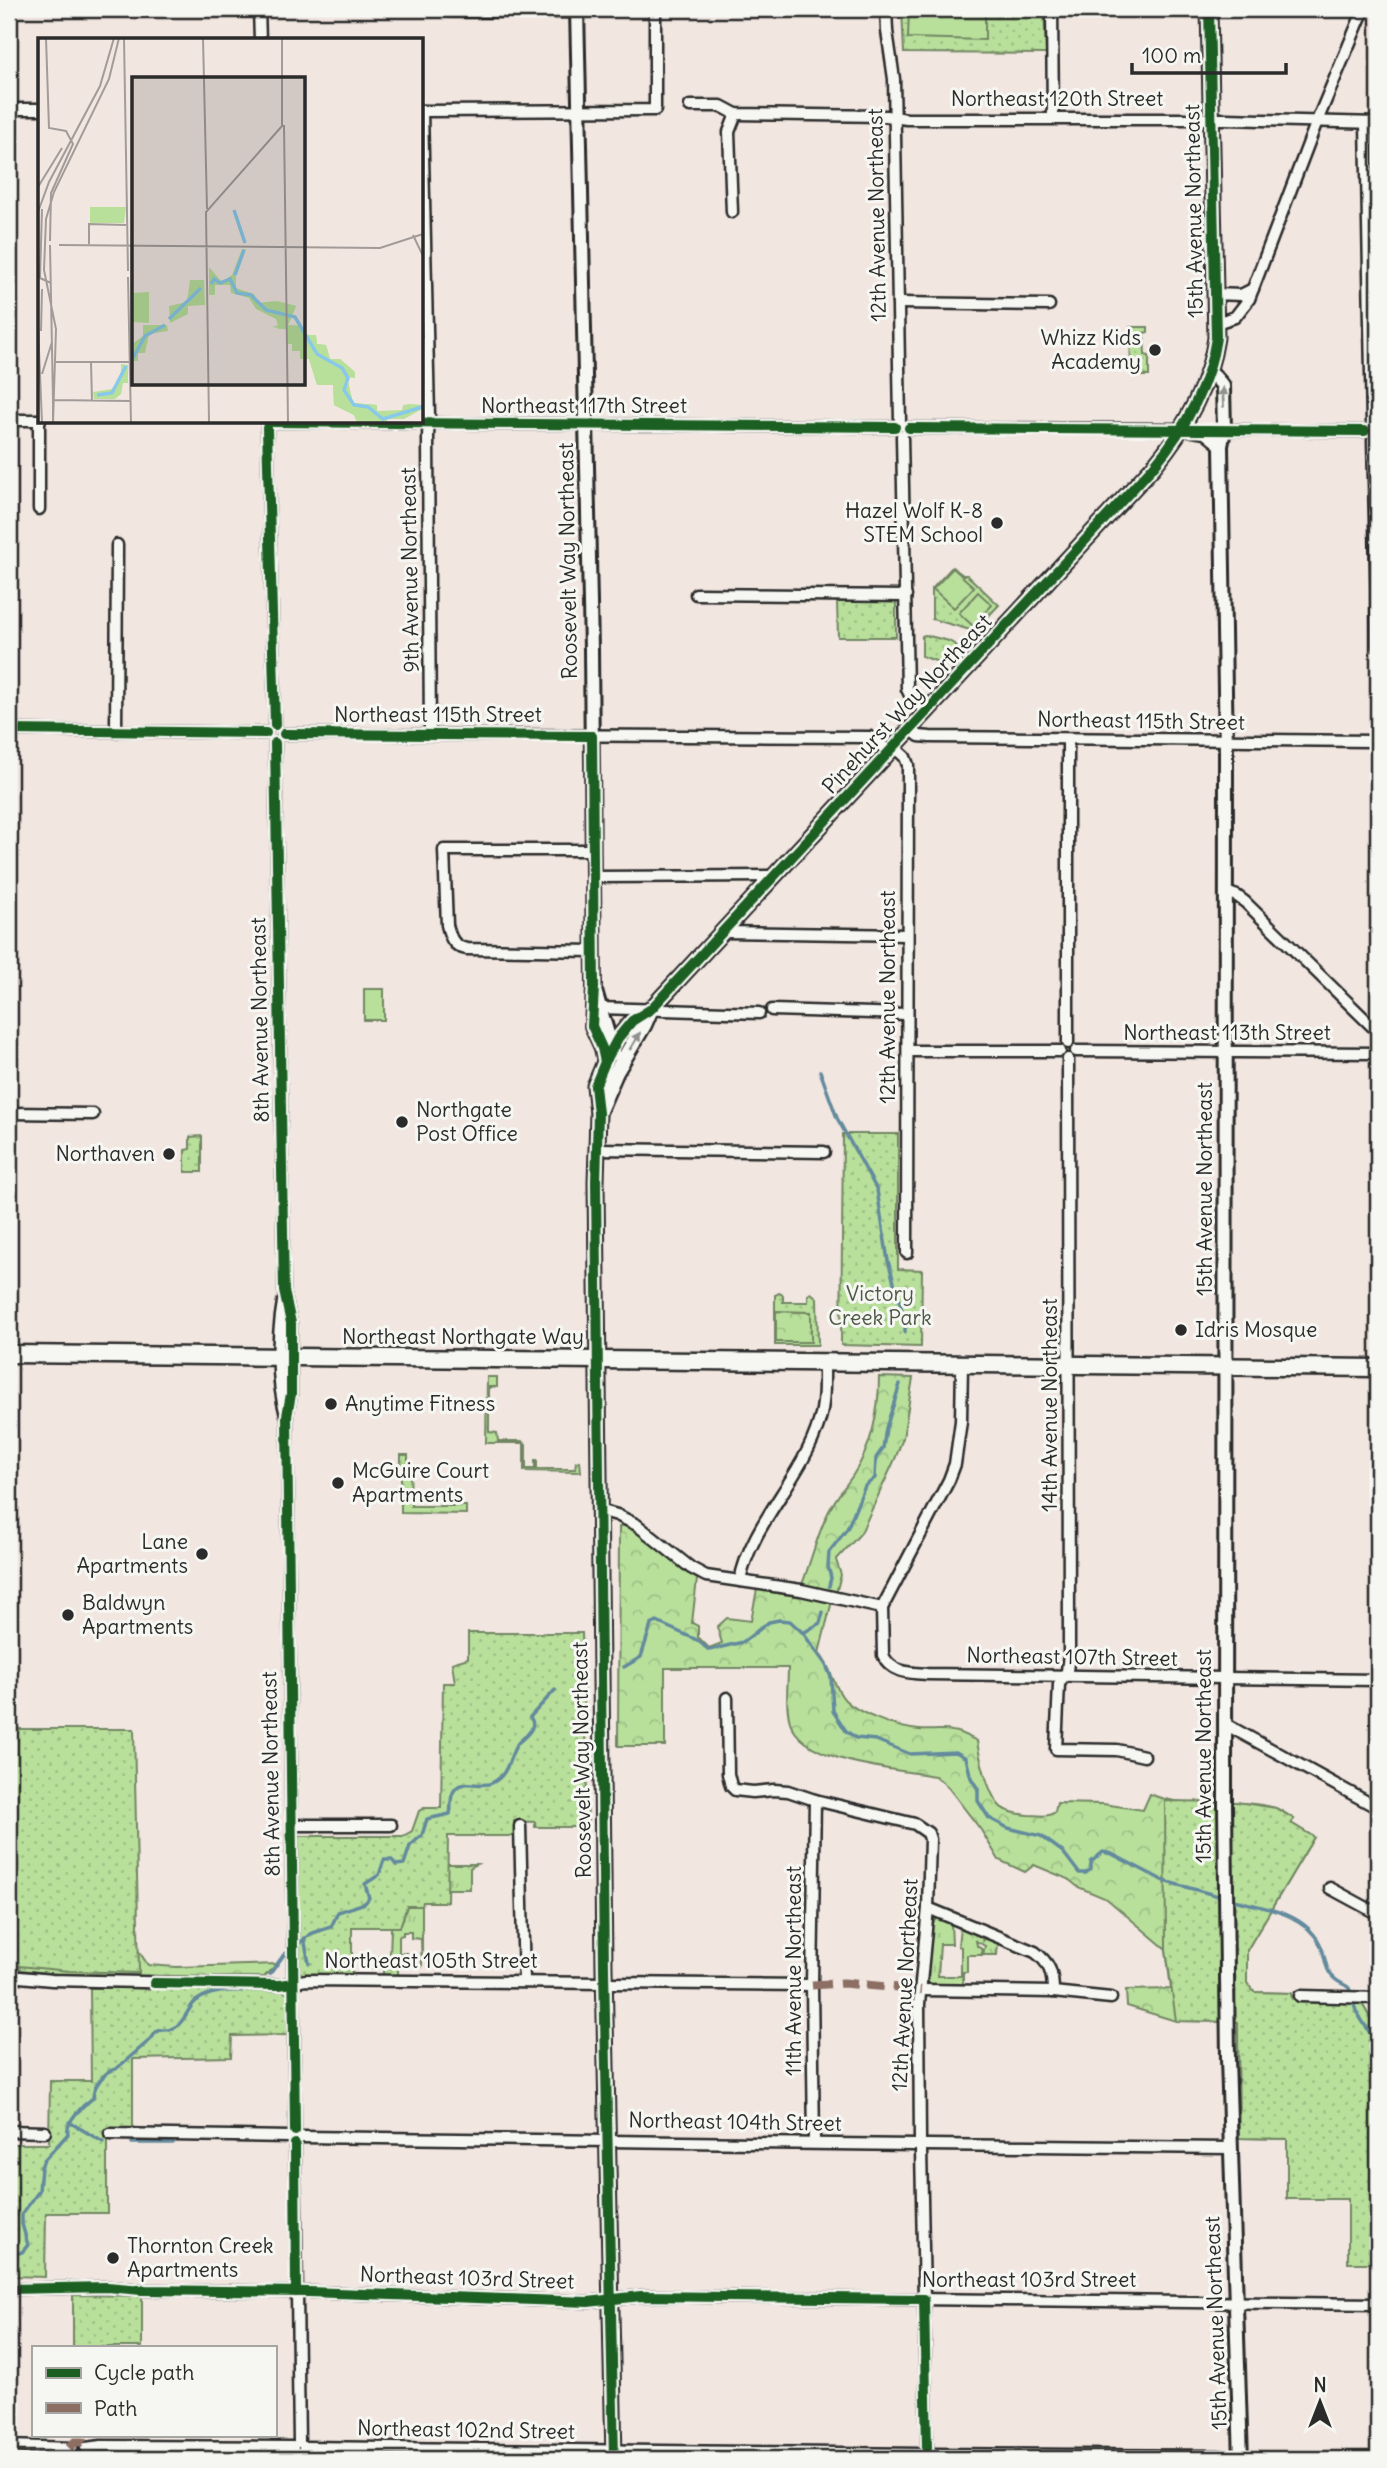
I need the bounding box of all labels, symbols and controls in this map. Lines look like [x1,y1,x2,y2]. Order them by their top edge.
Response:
scale bar [1132,32,1286,76]
inset map [38,38,424,424]
text: 100 m [1142,42,1201,69]
street label: Northeast 120th Street [951,85,1163,112]
street label: 15th Avenue Northeast [1178,104,1209,318]
street label: 12th Avenue Northeast [861,108,892,322]
place label: Whizz Kids Academy [1040,324,1141,375]
marker: Whizz Kids Academy [1147,342,1163,358]
one-way arrow [1217,386,1228,408]
street label: Northeast 117th Street [481,392,687,419]
street label: Roosevelt Way Northeast [552,442,583,680]
street label: 9th Avenue Northeast [394,467,425,673]
place label: Hazel Wolf K-8 STEM School [845,497,983,548]
marker: Hazel Wolf K-8 STEM School [989,515,1005,531]
street label: Pinehurst Way Northeast [816,608,997,799]
street label: Northeast 115th Street [334,701,542,728]
street label: Northeast 115th Street [1037,705,1245,736]
street label: 12th Avenue Northeast [874,890,901,1104]
street label: 8th Avenue Northeast [244,917,275,1123]
street label: Northeast 113th Street [1123,1019,1331,1046]
one-way arrow [628,1031,641,1050]
street label: 15th Avenue Northeast [1191,1082,1218,1296]
place label: Northgate Post Office [416,1096,518,1147]
marker: Northgate Post Office [394,1114,410,1130]
place label: Northaven [55,1140,155,1167]
marker: Northaven [161,1146,177,1162]
park label: Victory Creek Park [828,1280,932,1331]
street label: 14th Avenue Northeast [1036,1298,1063,1512]
place label: Idris Mosque [1195,1316,1317,1343]
marker: Idris Mosque [1173,1322,1189,1338]
street label: Northeast Northgate Way [342,1323,584,1350]
place label: Anytime Fitness [345,1390,495,1417]
marker: Anytime Fitness [323,1396,339,1412]
place label: McGuire Court Apartments [352,1457,489,1508]
marker: McGuire Court Apartments [330,1475,346,1491]
place label: Lane Apartments [77,1528,188,1579]
marker: Lane Apartments [194,1546,210,1562]
place label: Baldwyn Apartments [82,1589,193,1640]
marker: Baldwyn Apartments [60,1607,76,1623]
street label: Roosevelt Way Northeast [566,1641,597,1879]
street label: Northeast 107th Street [966,1641,1178,1672]
street label: 15th Avenue Northeast [1190,1649,1217,1863]
street label: 8th Avenue Northeast [255,1671,286,1877]
street label: 11th Avenue Northeast [780,1866,807,2076]
street label: 12th Avenue Northeast [885,1878,924,2092]
street label: Northeast 105th Street [324,1947,538,1974]
street label: Northeast 104th Street [628,2106,842,2137]
street label: 15th Avenue Northeast [1198,2216,1233,2430]
place label: Thornton Creek Apartments [127,2232,273,2283]
marker: Thornton Creek Apartments [105,2250,121,2266]
street label: Northeast 103rd Street [359,2260,575,2295]
street label: Northeast 103rd Street [922,2266,1136,2293]
legend [32,2346,276,2436]
text: Cycle path [94,2359,194,2386]
north arrow [1286,2366,1356,2436]
text: N [1313,2373,1327,2397]
text: Path [94,2395,137,2422]
street label: Northeast 102nd Street [357,2414,575,2445]

